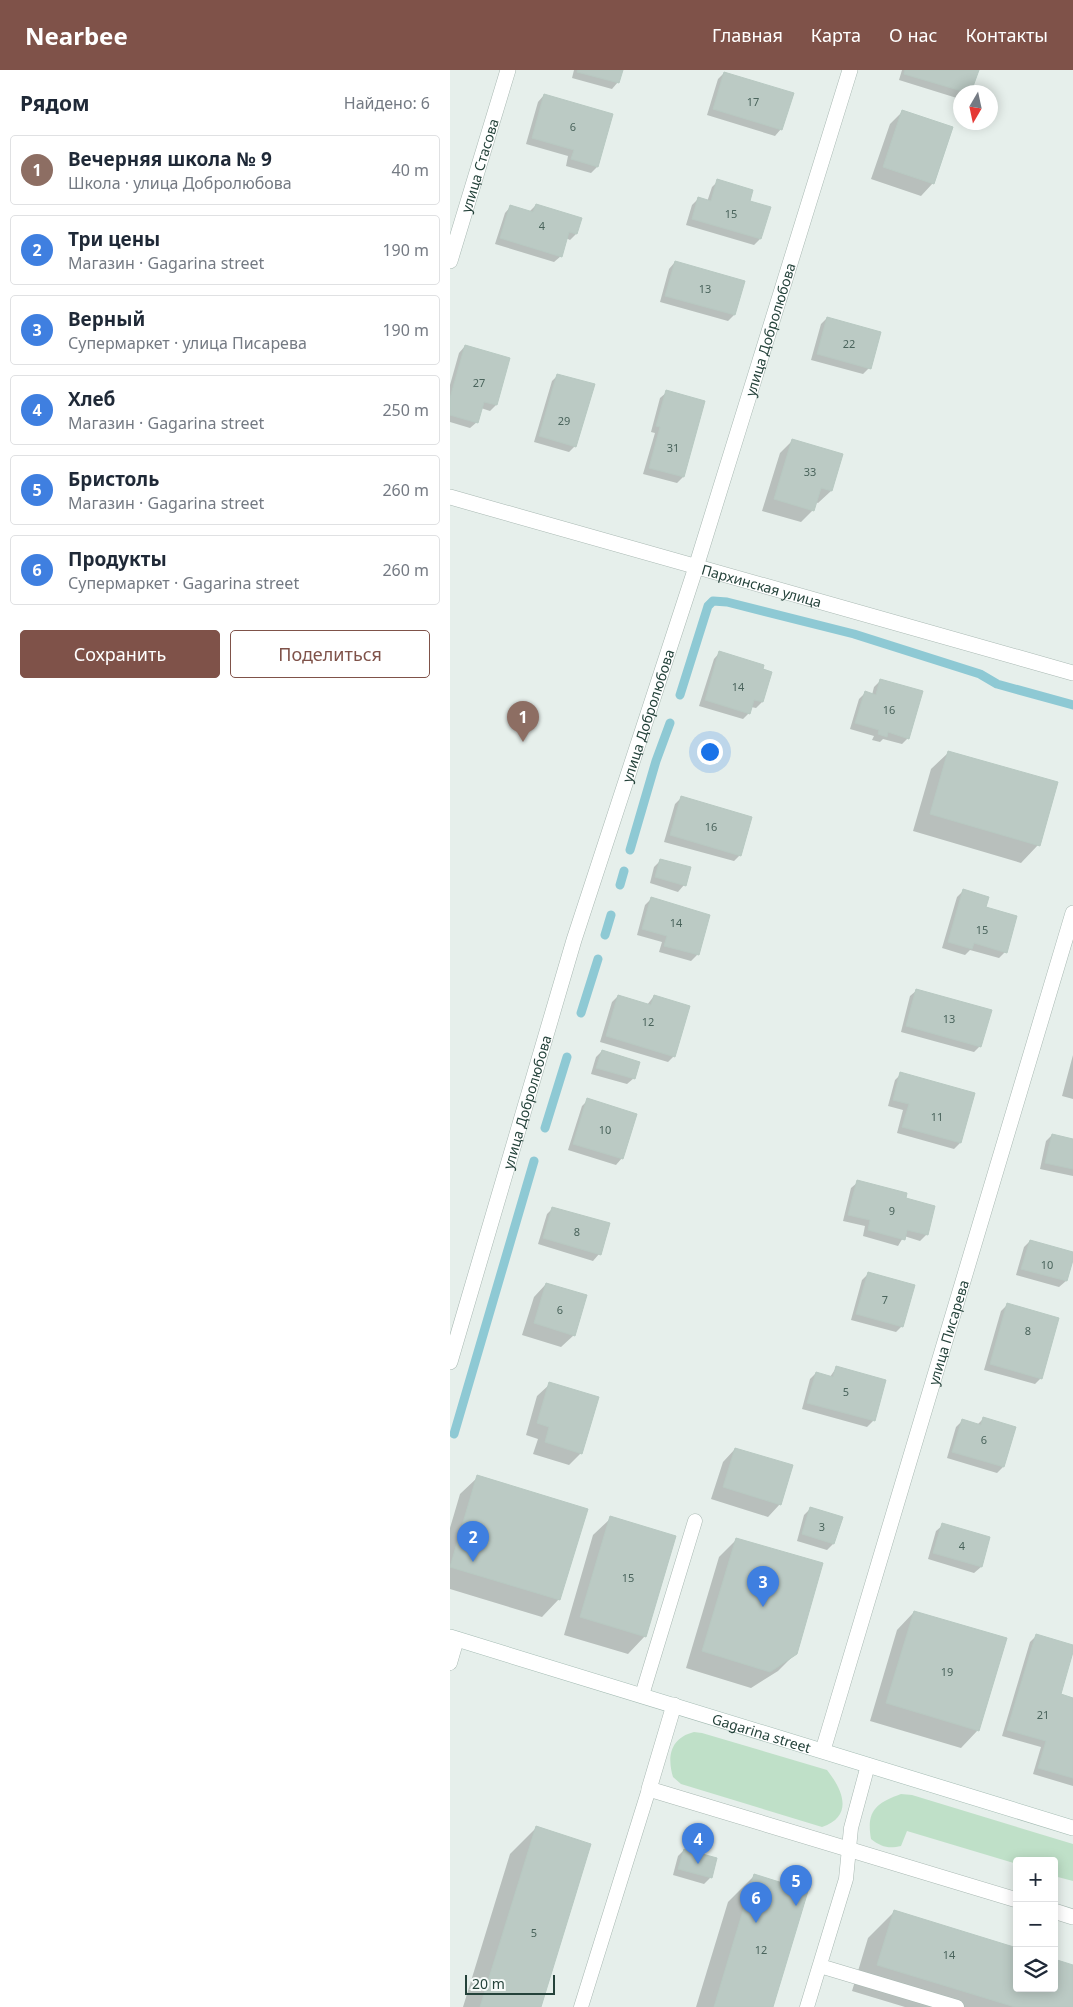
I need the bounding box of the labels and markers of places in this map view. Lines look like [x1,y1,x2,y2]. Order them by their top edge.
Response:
pin: 1 [507,701,539,742]
pin: 2 [457,1521,489,1562]
pin: 3 [747,1566,779,1607]
pin: 4 [682,1823,714,1864]
pin: 5 [780,1865,812,1906]
pin: 6 [740,1882,772,1923]

